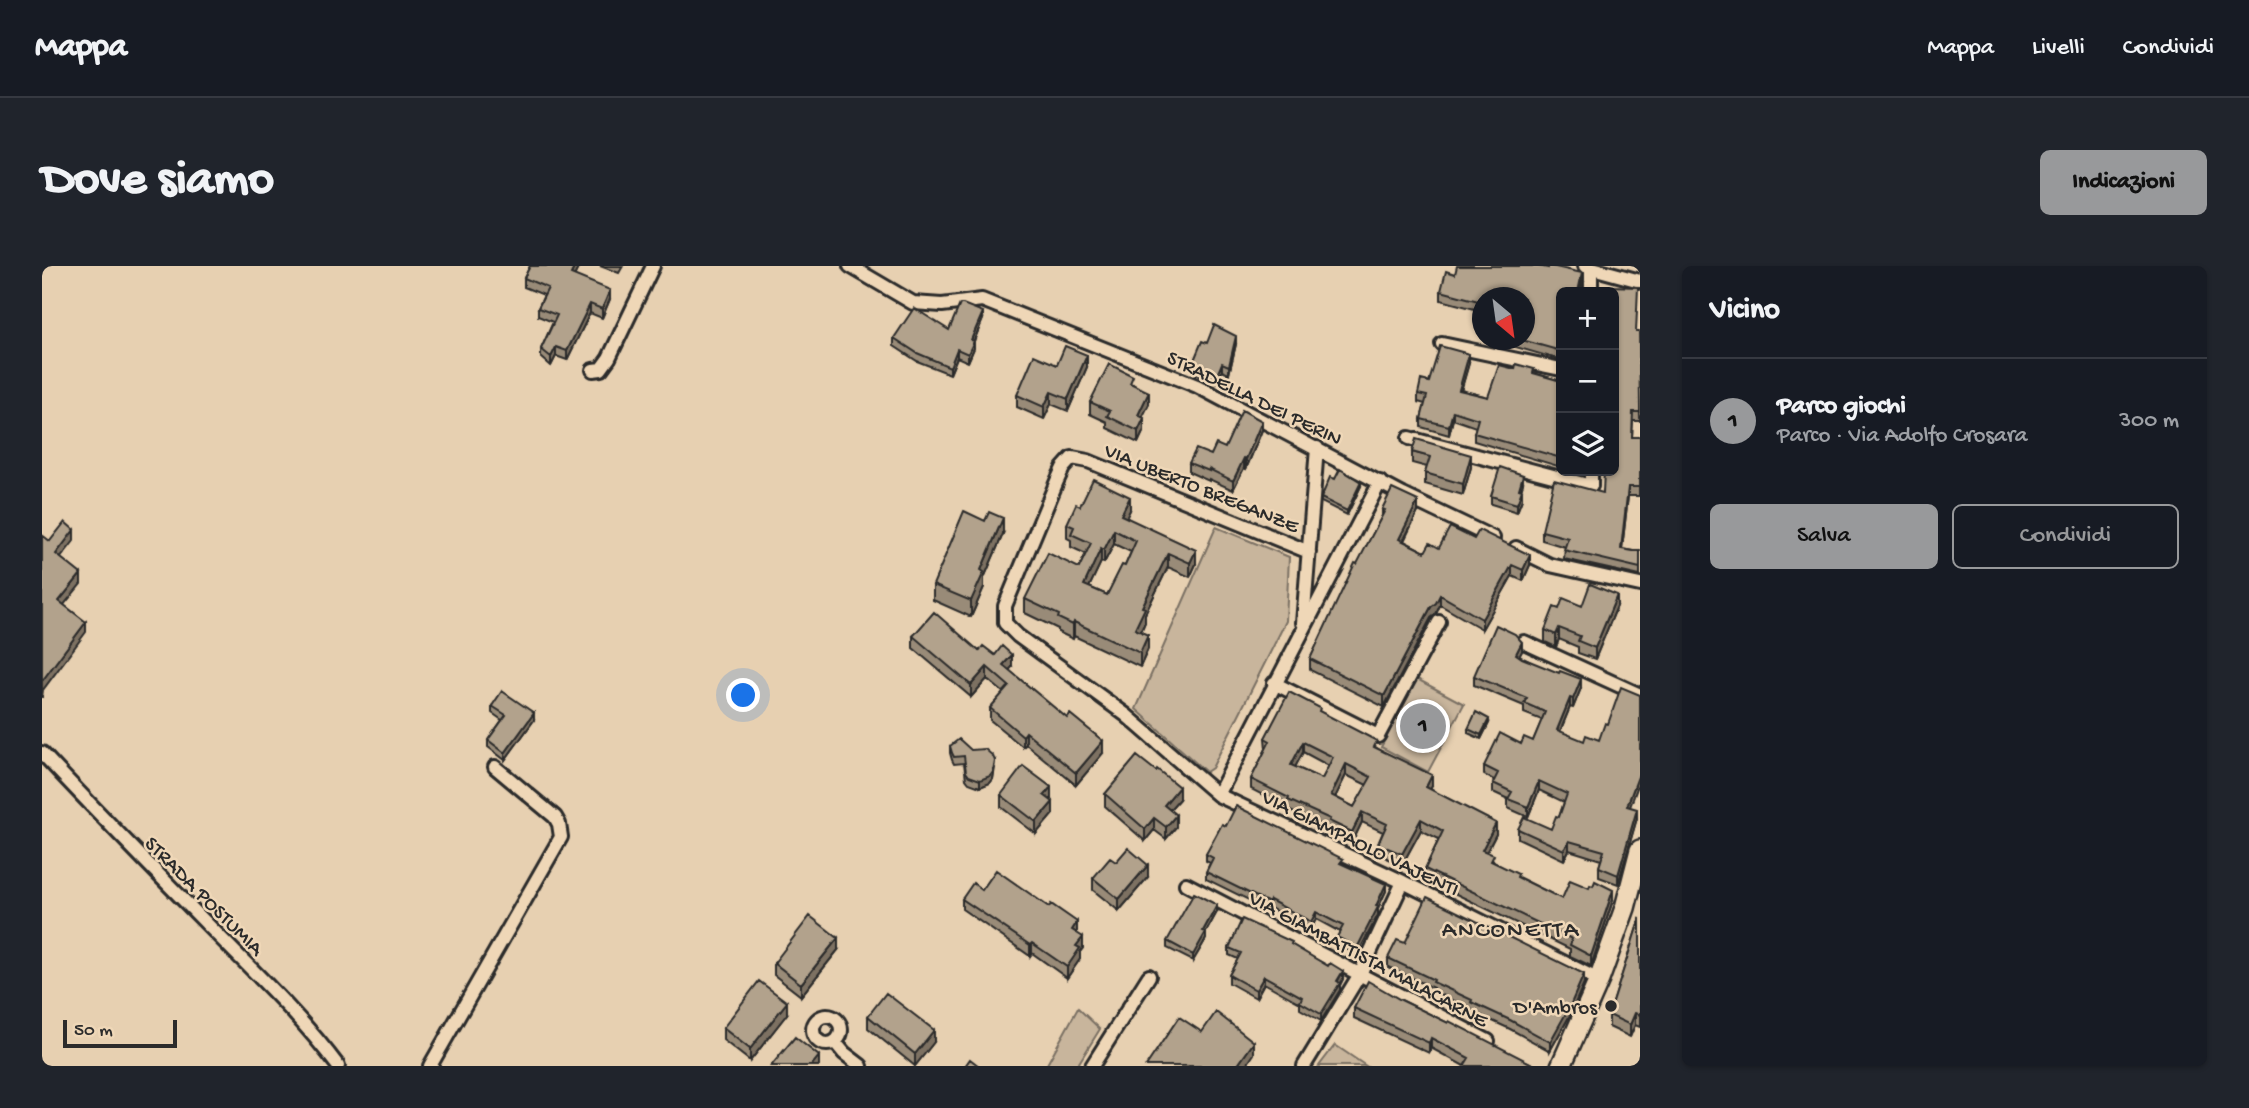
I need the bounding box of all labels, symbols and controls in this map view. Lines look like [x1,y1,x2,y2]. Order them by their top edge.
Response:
text: Mappa [35,29,127,67]
text: Mappa [1927,34,1994,63]
text: Livelli [2032,34,2085,63]
text: Condividi [2123,34,2214,63]
button: Indicazioni [2040,150,2207,215]
text: Dove siamo [42,153,274,211]
north arrow [1472,287,1535,350]
map controls [1556,287,1619,476]
button: + [1556,287,1619,350]
text: Vicino [1710,294,1780,329]
street label: STRADELLA DEI PERIN [1162,347,1345,453]
button: − [1556,350,1619,413]
text: Parco giochi [1777,392,1906,423]
text: 1 [1728,408,1738,435]
text: 300 m [2119,408,2179,435]
button: layers [1556,413,1619,476]
text: Parco · Via Adolfo Crosara [1777,423,2028,450]
street label: VIA UBERTO BREGANZE [1099,439,1302,541]
button: Salva [1710,504,1938,569]
button: Condividi [1952,504,2179,569]
your location [726,678,760,712]
pin: 1 [1400,700,1446,752]
street label: VIA GIAMPAOLO VAJENTI [1256,786,1462,904]
street label: STRADA POSTUMIA [138,833,269,963]
street label: VIA GIAMBATTISTA MALACARNE [1243,887,1492,1035]
district label: ANCONETTA [1442,917,1580,946]
place label: D'Ambros [1512,997,1598,1022]
marker: D'Ambros [1603,998,1619,1014]
scale bar [63,1017,177,1049]
text: 50 m [74,1020,113,1043]

